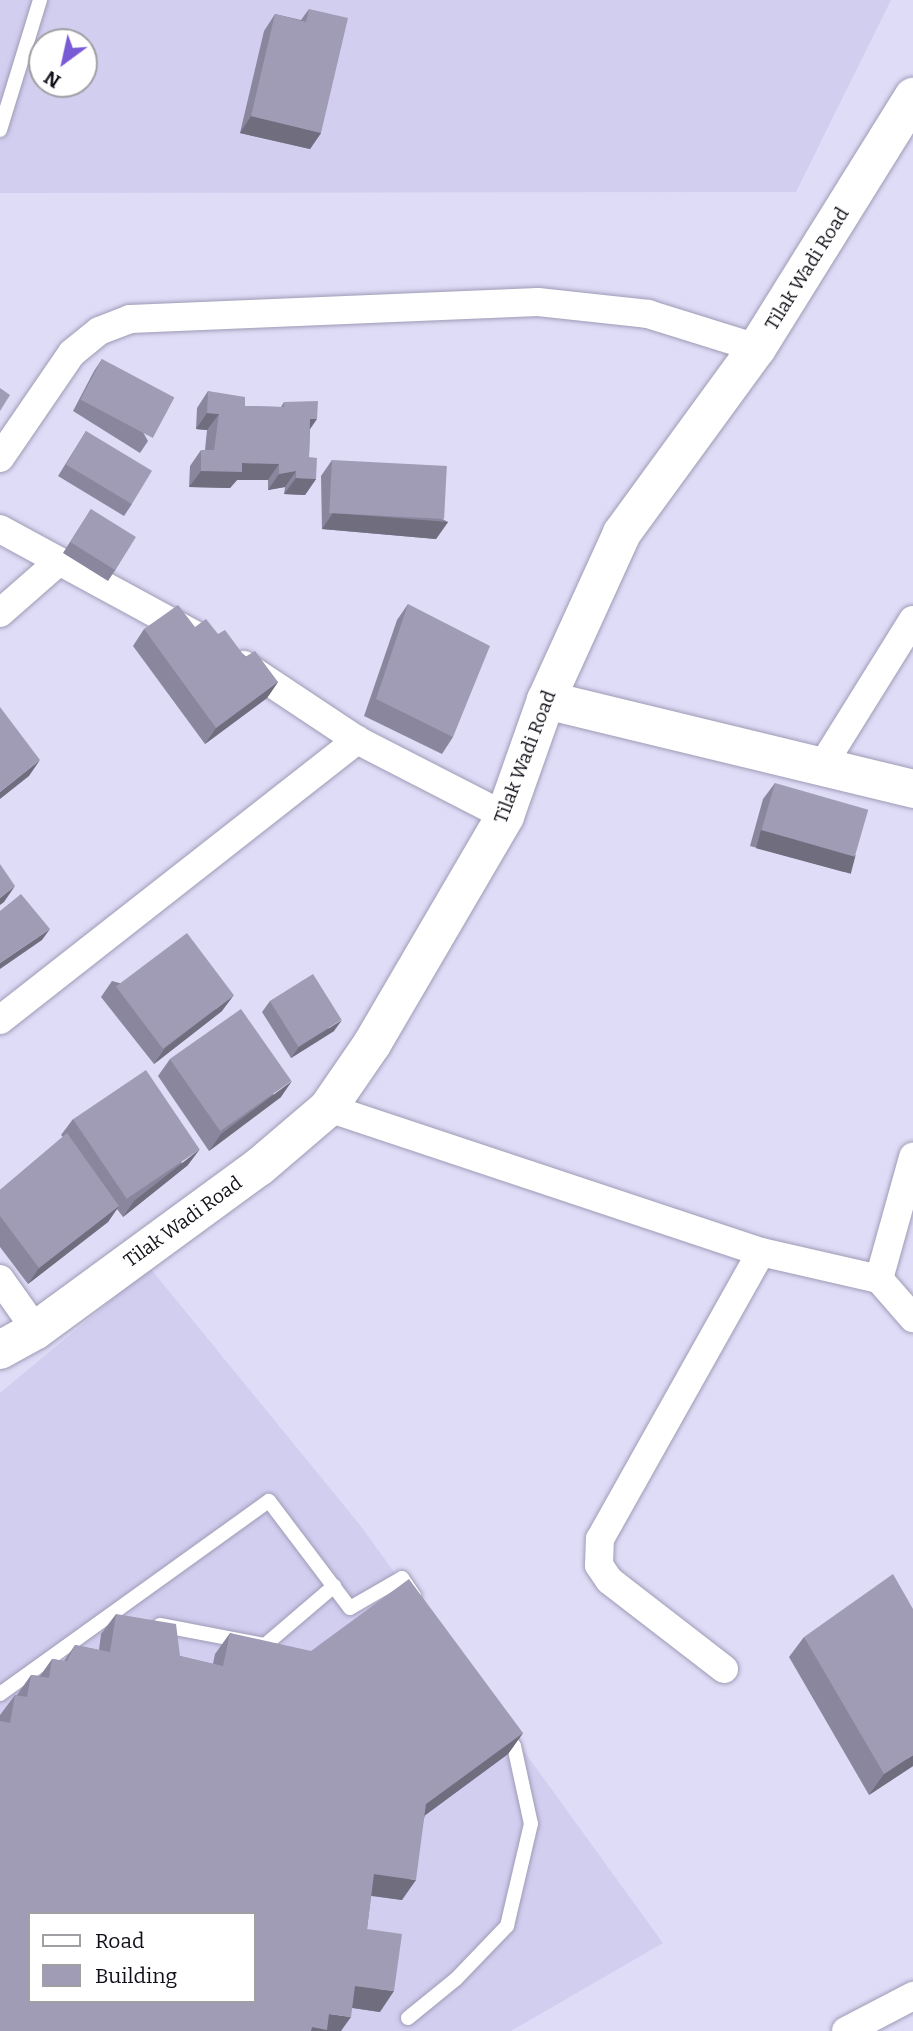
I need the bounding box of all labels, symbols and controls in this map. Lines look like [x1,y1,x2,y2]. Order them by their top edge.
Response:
north arrow [28,28,98,98]
text: N [40,66,65,93]
street label: Tilak Wadi Road [760,204,854,334]
street label: Tilak Wadi Road [489,687,561,827]
street label: Tilak Wadi Road [120,1172,246,1272]
legend [28,1912,256,2003]
text: Road [95,1928,144,1954]
text: Building [95,1963,177,1989]

